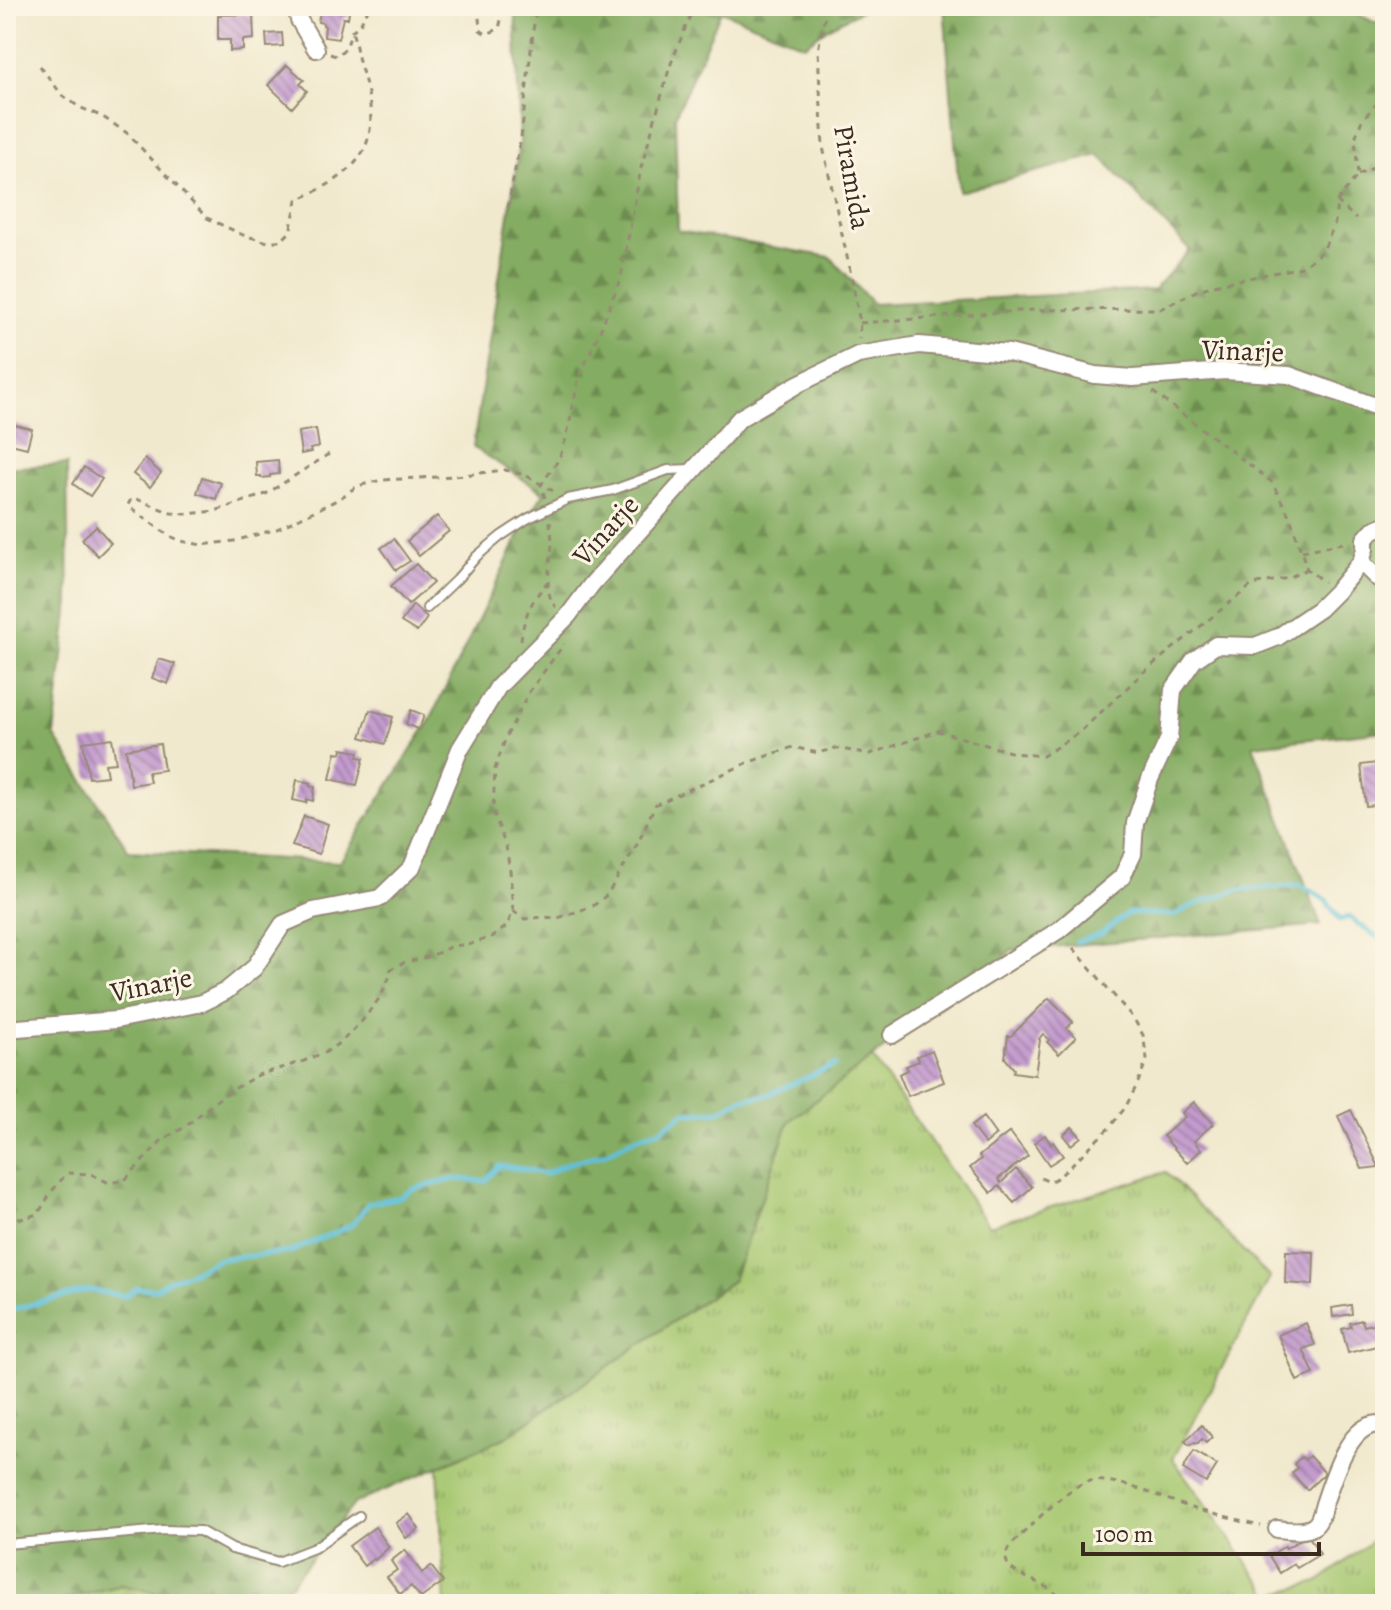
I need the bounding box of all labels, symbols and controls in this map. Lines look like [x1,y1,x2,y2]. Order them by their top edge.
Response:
street label: Piramida [824,122,880,233]
street label: Vinarje [1200,331,1285,371]
street label: Vinarje [563,487,647,575]
street label: Vinarje [106,958,195,1012]
scale bar [1083,1506,1319,1556]
text: 100 m [1095,1518,1154,1550]

